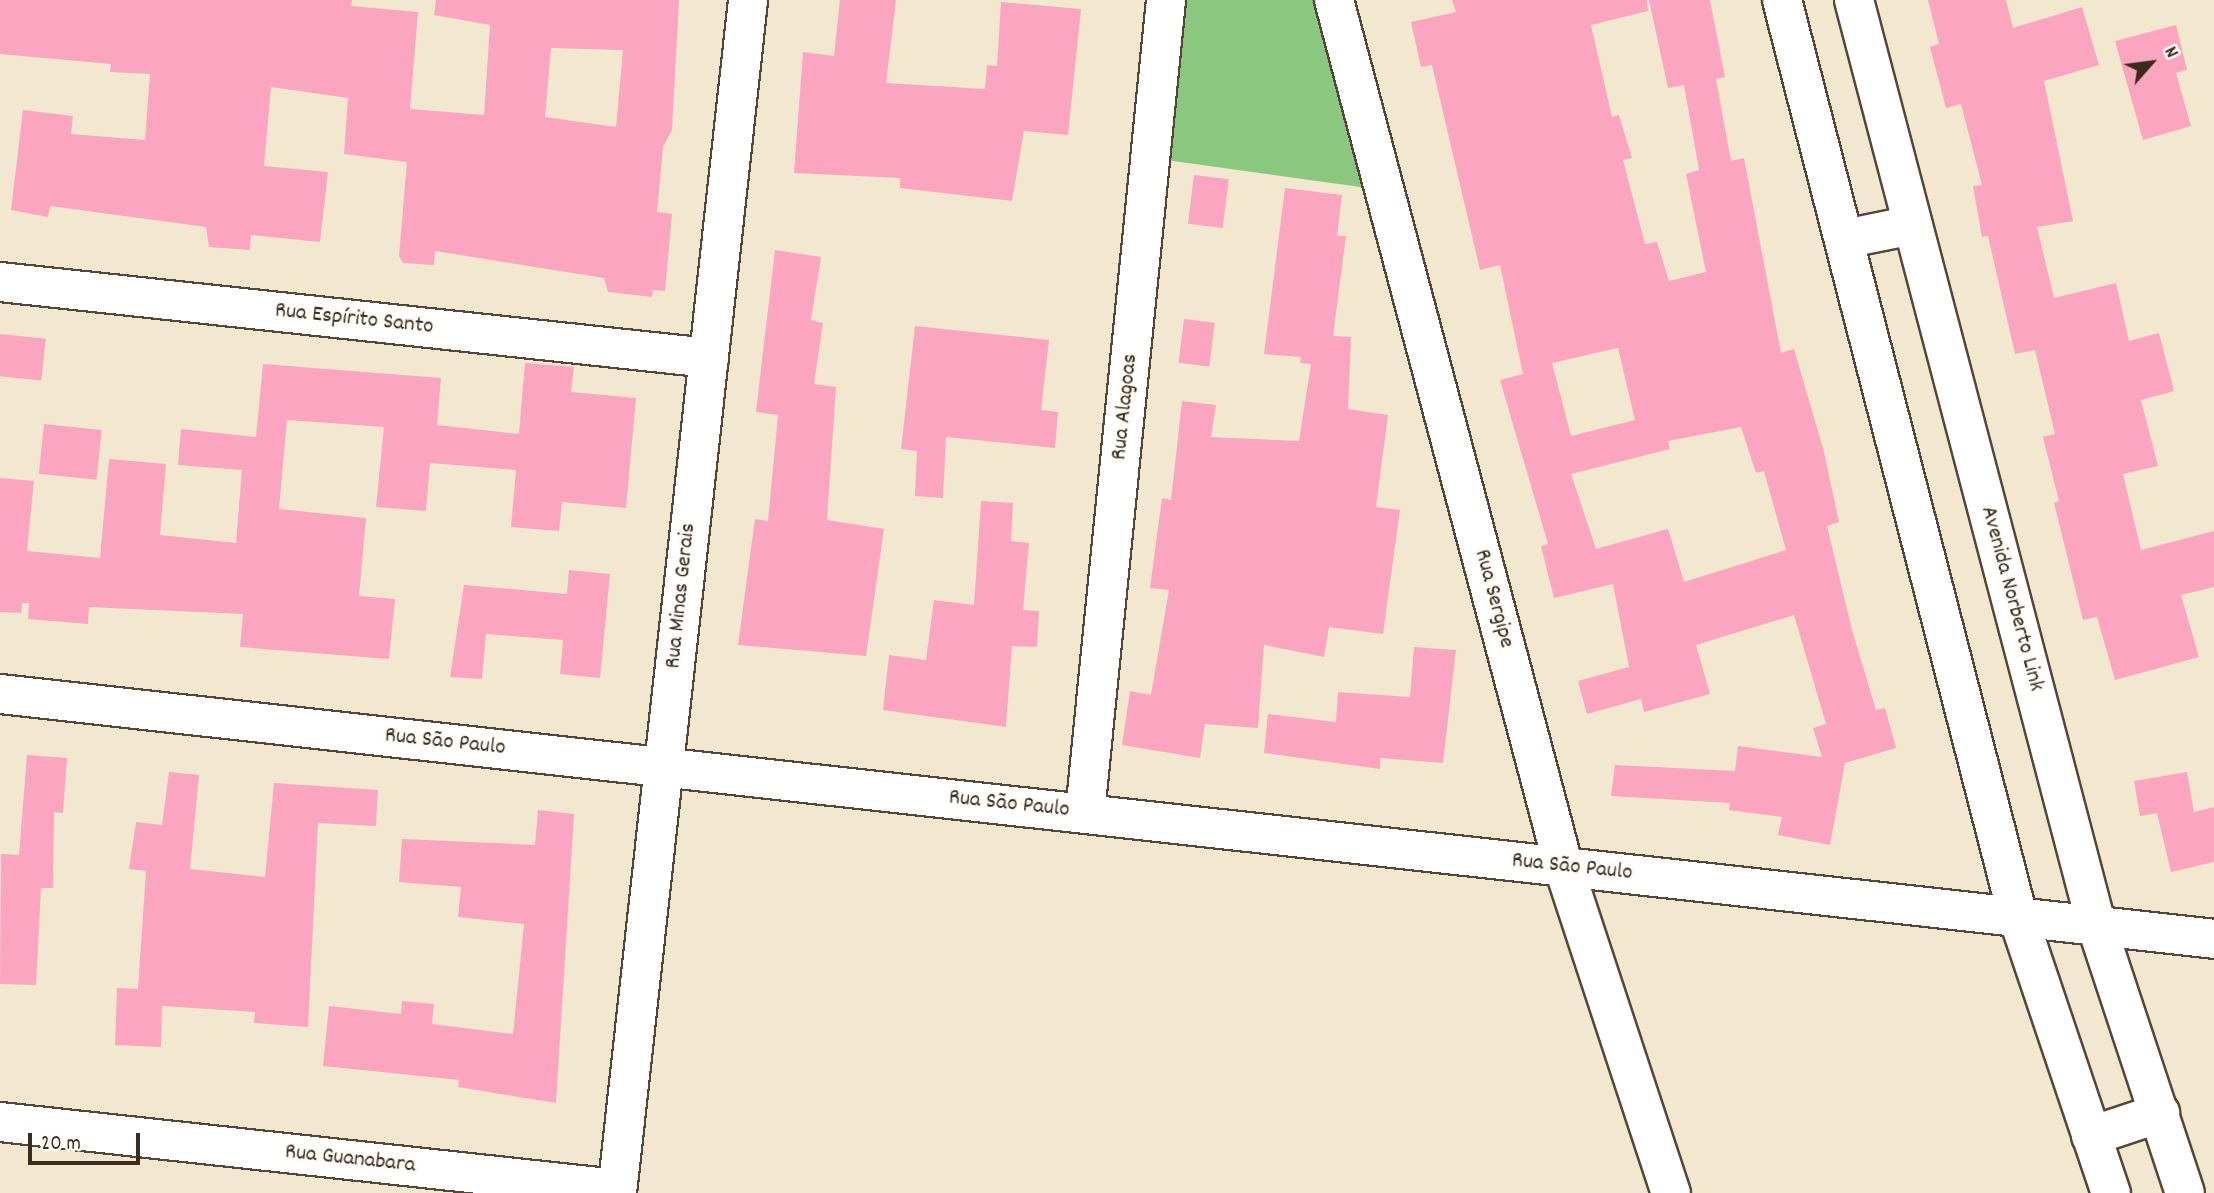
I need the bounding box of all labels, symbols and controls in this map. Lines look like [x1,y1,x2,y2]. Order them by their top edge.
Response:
north arrow [2116,28,2186,98]
text: N [2156,42,2184,63]
street label: Rua Espírito Santo [273,298,435,342]
street label: Rua Alagoas [1107,352,1145,462]
street label: Avenida Norberto Link [1973,503,2049,695]
street label: Rua Minas Gerais [661,522,703,670]
street label: Rua Sergipe [1467,547,1519,651]
street label: Rua São Paulo [383,723,507,763]
street label: Rua São Paulo [947,785,1071,825]
street label: Rua São Paulo [1510,848,1634,888]
scale bar [32,1120,144,1164]
text: 20 m [41,1130,81,1160]
street label: Rua Guanabara [283,1139,417,1181]

